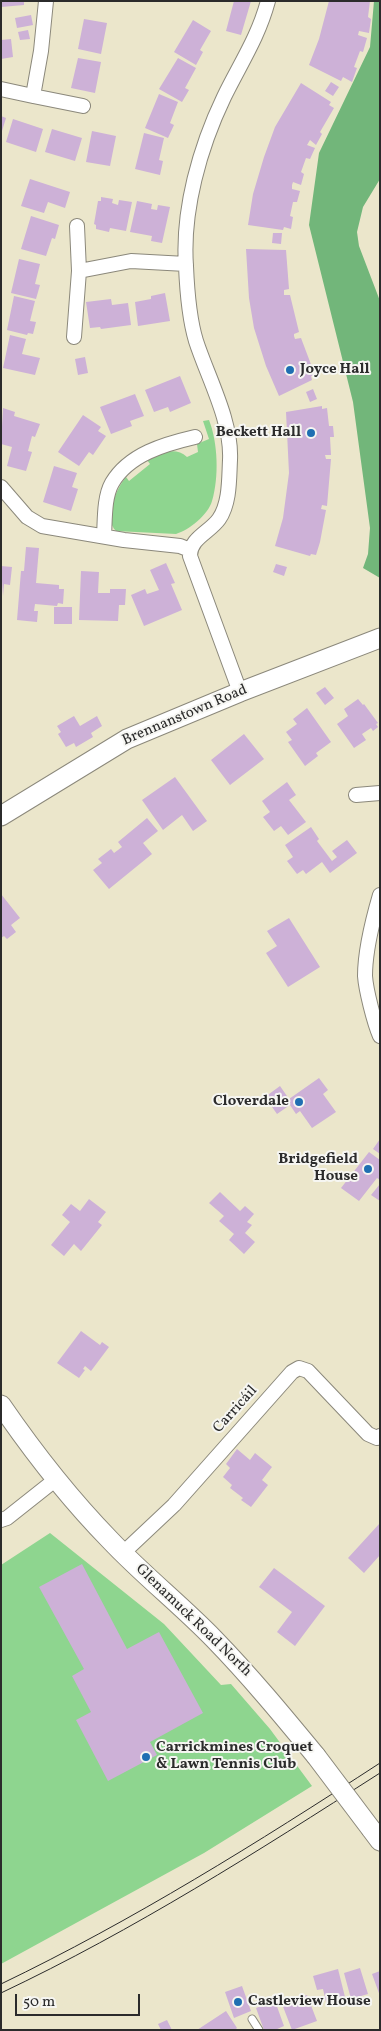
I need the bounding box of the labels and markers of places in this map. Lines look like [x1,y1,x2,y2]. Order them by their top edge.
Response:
place label: Joyce Hall [300,361,370,379]
marker: Joyce Hall [284,364,296,376]
place label: Beckett Hall [216,424,301,442]
marker: Beckett Hall [305,427,317,439]
place label: Cloverdale [213,1093,289,1111]
marker: Cloverdale [293,1096,305,1108]
place label: Bridgefield House [278,1151,358,1186]
marker: Bridgefield House [362,1163,374,1175]
place label: Carrickmines Croquet & Lawn Tennis Club [156,1739,313,1774]
marker: Carrickmines Croquet & Lawn Tennis Club [140,1751,152,1763]
place label: Castleview House [248,1993,371,2011]
marker: Castleview House [232,1996,244,2008]

